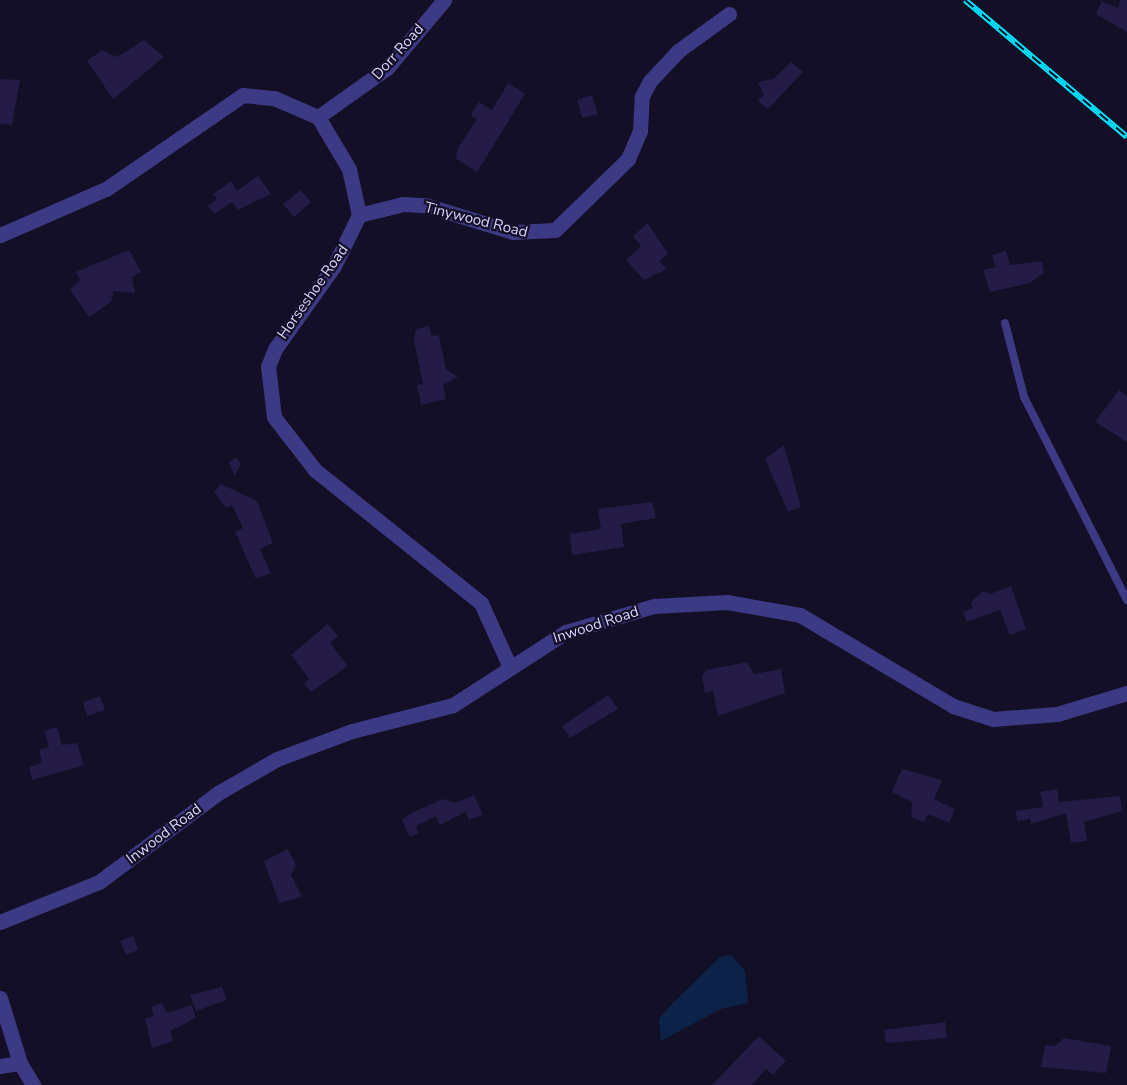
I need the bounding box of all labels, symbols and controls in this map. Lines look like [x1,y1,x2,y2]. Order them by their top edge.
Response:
street label: Dorr Road [368,20,428,84]
street label: Tinywood Road [423,198,529,242]
street label: Horseshoe Road [274,241,352,343]
street label: Inwood Road [551,603,641,647]
street label: Inwood Road [123,800,205,868]

